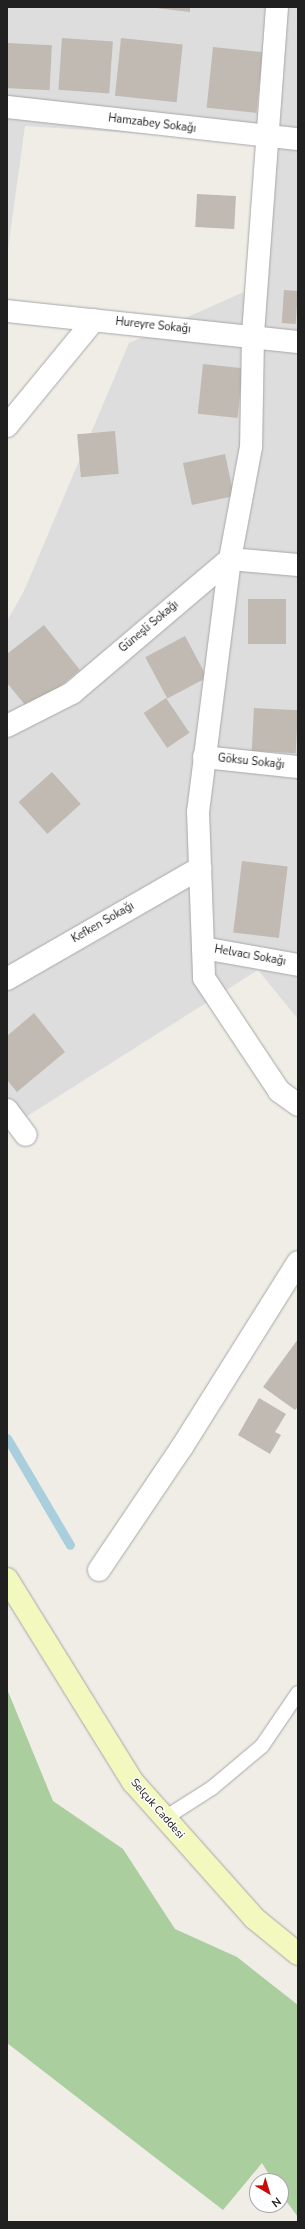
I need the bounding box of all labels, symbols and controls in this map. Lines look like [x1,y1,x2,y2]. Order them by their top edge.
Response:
street label: Hamzabey Sokağı [107,112,197,136]
street label: Hureyre Sokağı [115,315,191,337]
street label: Güneşli Sokağı [117,598,181,656]
street label: Göksu Sokağı [217,752,285,772]
street label: Kefken Sokağı [70,900,136,946]
street label: Helvacı Sokağı [213,943,287,969]
street label: Selçuk Caddesi [127,1776,187,1842]
north arrow [249,2173,289,2213]
text: N [268,2194,284,2211]

